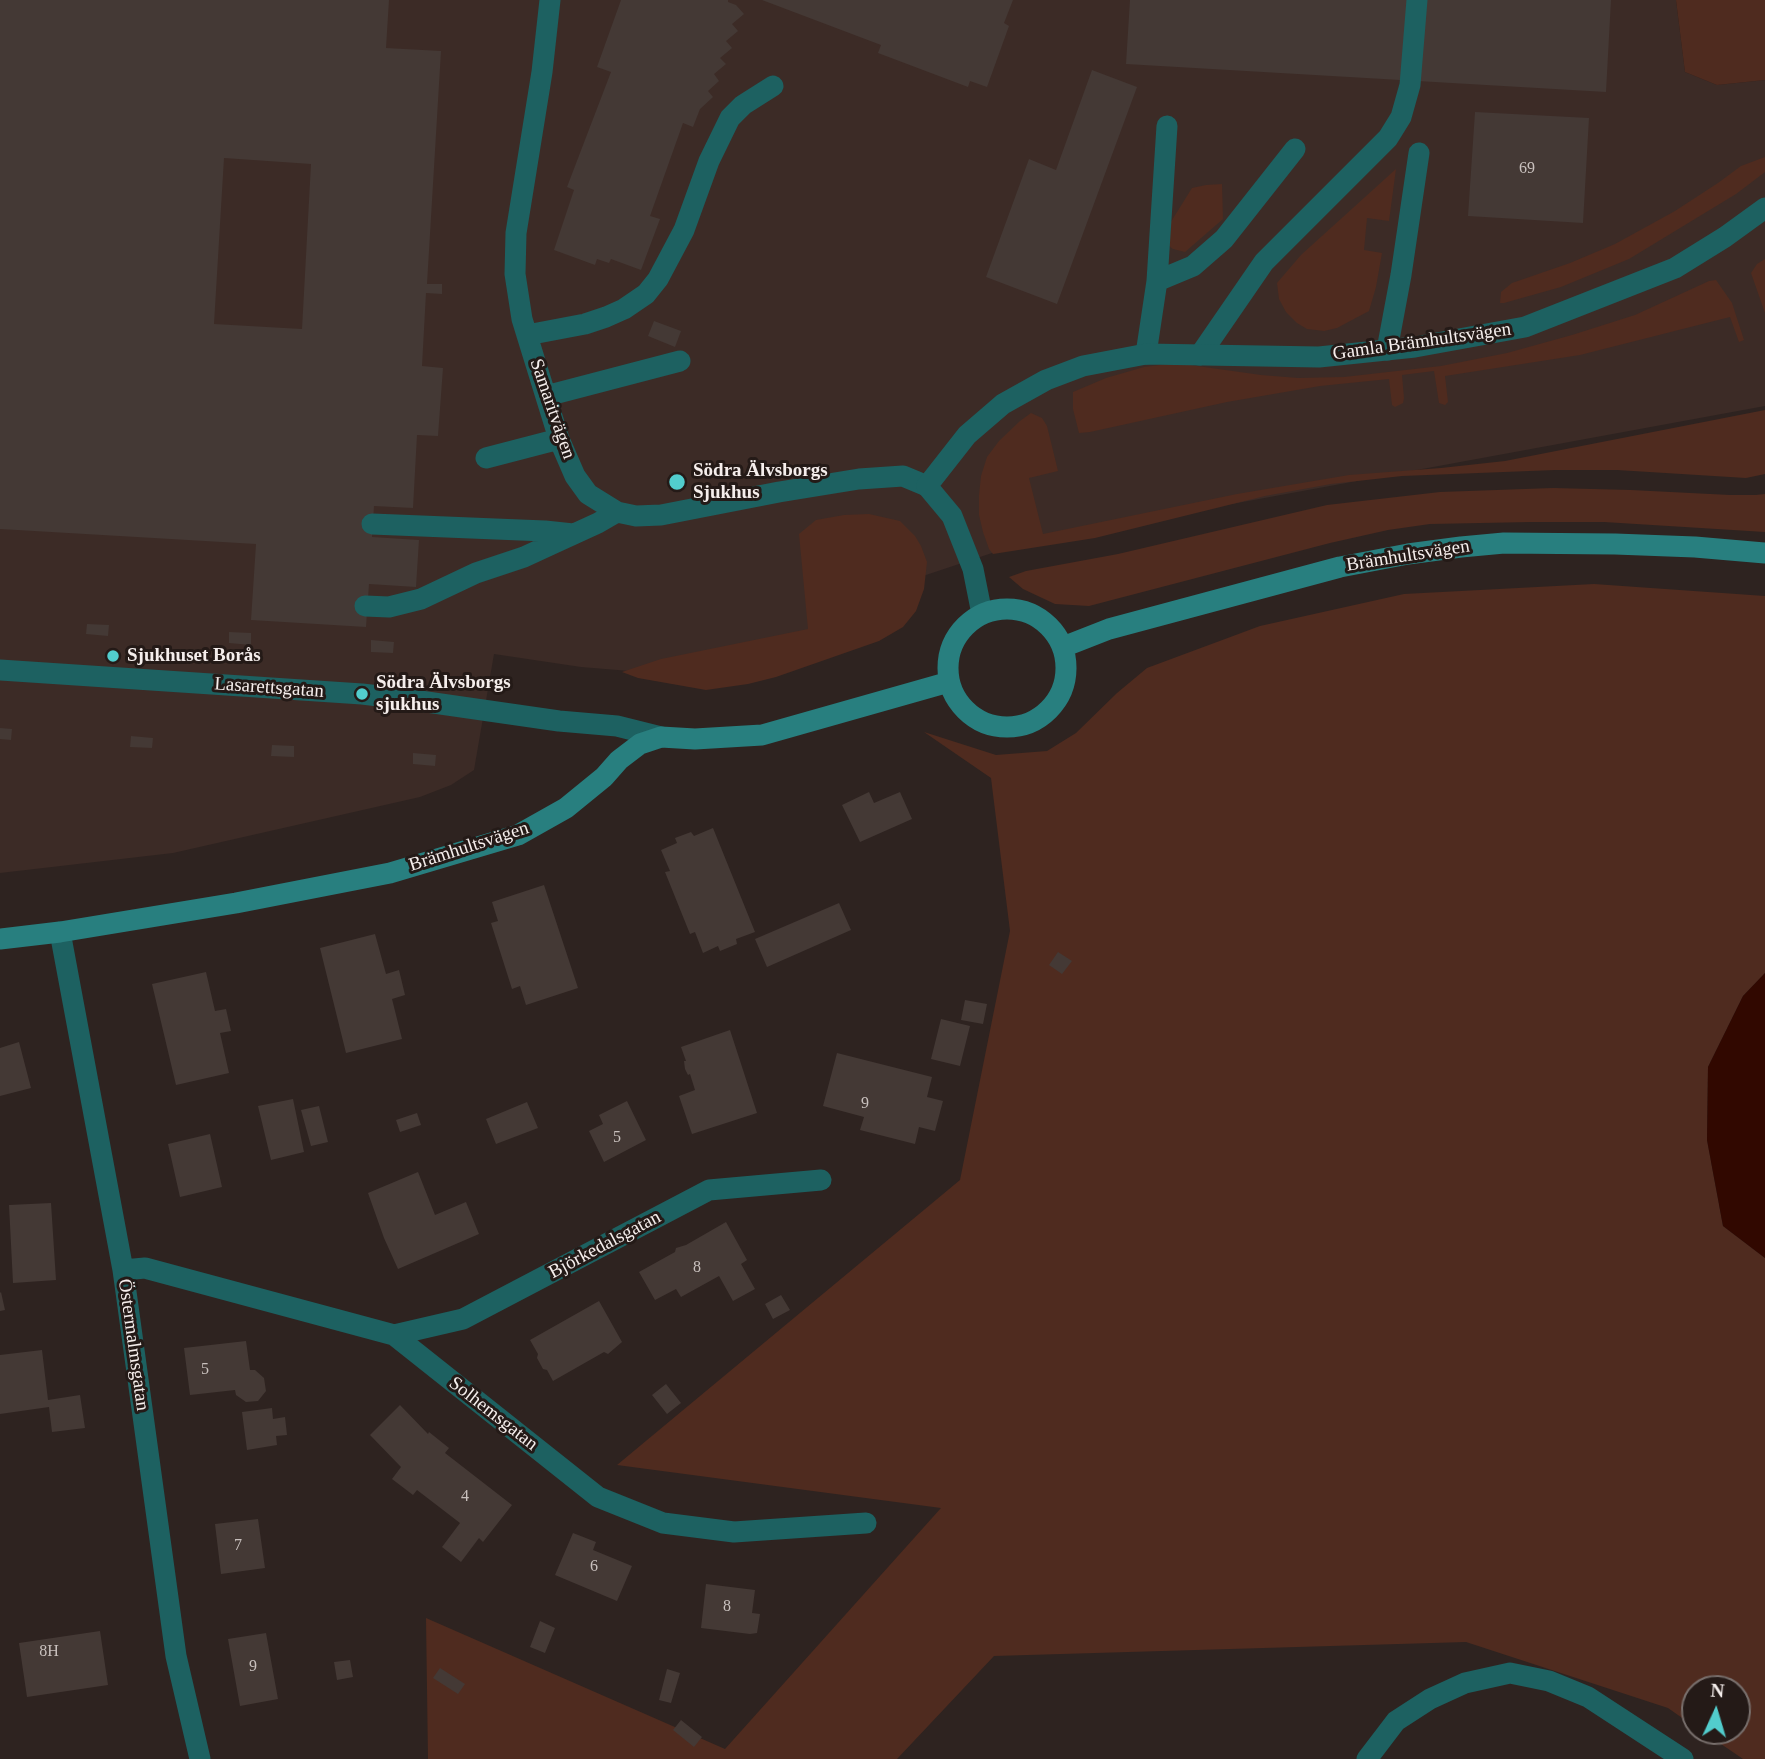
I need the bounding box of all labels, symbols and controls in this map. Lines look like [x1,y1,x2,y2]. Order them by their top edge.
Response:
house number: 69 [1519,159,1535,179]
street label: Gamla Brämhultsvägen [1331,318,1513,366]
street label: Samaritvägen [524,356,580,462]
place label: Södra Älvsborgs Sjukhus [693,460,828,504]
marker: Södra Älvsborgs Sjukhus [667,472,687,492]
street label: Brämhultsvägen [1345,535,1471,577]
place label: Sjukhuset Borås [127,645,261,667]
marker: Sjukhuset Borås [105,648,121,664]
place label: Södra Älvsborgs sjukhus [376,672,511,716]
street label: Lasarettsgatan [213,673,325,703]
marker: Södra Älvsborgs sjukhus [354,686,370,702]
street label: Brämhultsvägen [406,817,532,877]
house number: 9 [861,1094,869,1114]
house number: 5 [613,1128,621,1148]
street label: Björkedalsgatan [545,1206,665,1284]
house number: 8 [693,1258,701,1278]
street label: Östermalmsgatan [112,1278,154,1412]
house number: 5 [201,1360,209,1380]
street label: Solhemsgatan [444,1372,542,1456]
house number: 4 [461,1487,469,1507]
house number: 7 [234,1536,242,1556]
house number: 6 [590,1557,598,1577]
house number: 8 [723,1597,731,1617]
house number: 8H [39,1642,59,1662]
house number: 9 [249,1657,257,1677]
north arrow [1681,1675,1751,1745]
text: N [1710,1680,1725,1702]

